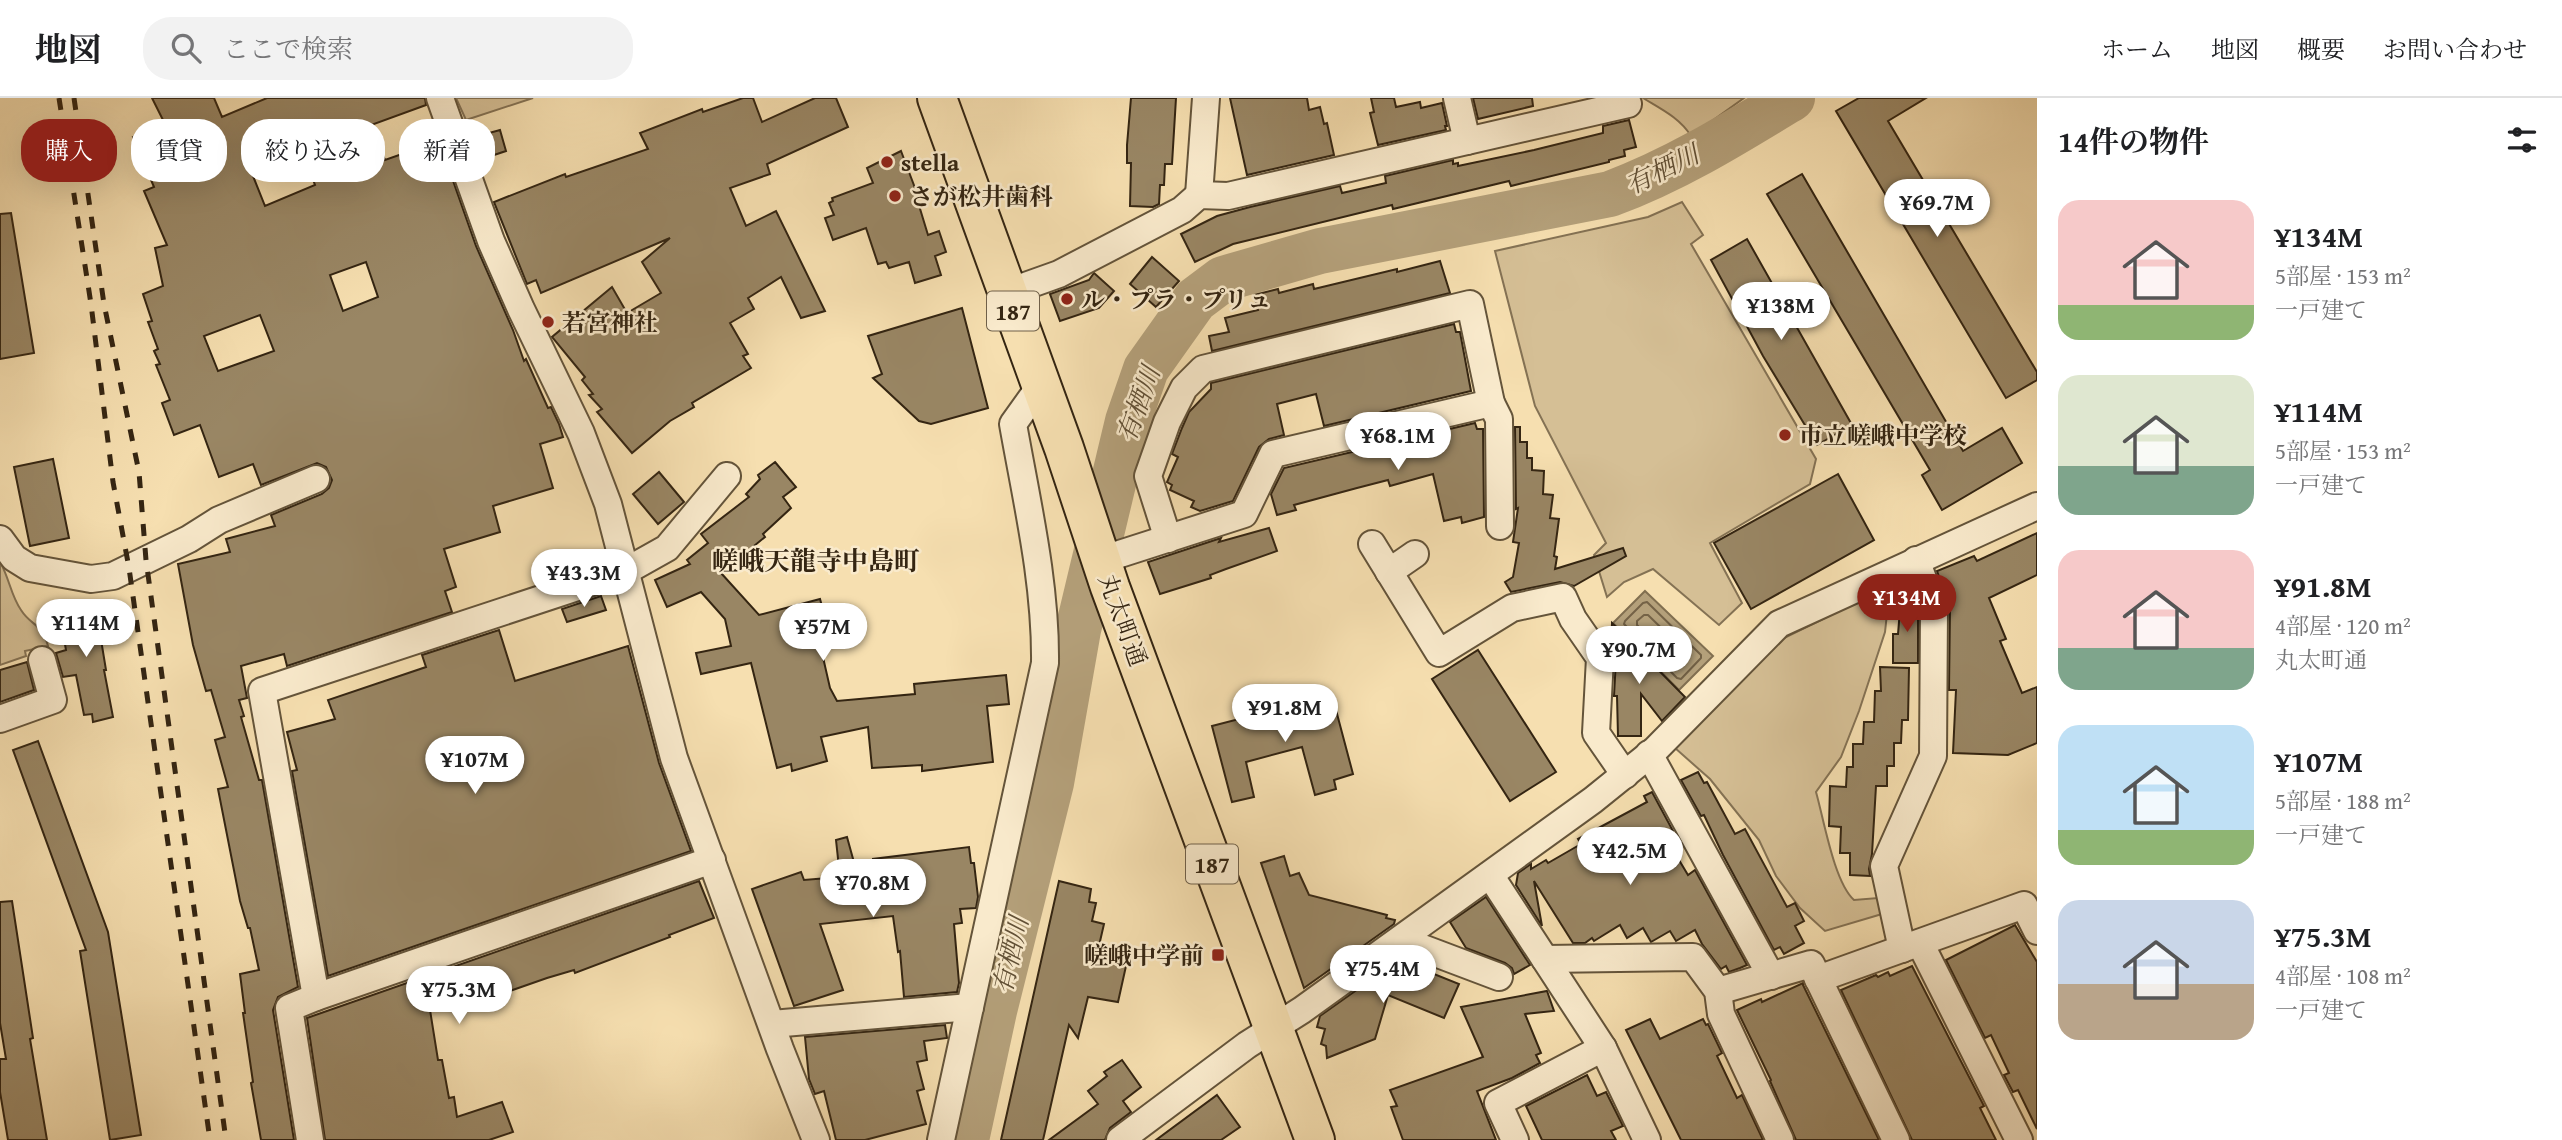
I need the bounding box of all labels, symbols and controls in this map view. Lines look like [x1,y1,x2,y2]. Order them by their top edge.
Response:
search box [143,17,633,80]
text: 地図 [35,25,101,73]
icon: search [167,29,205,67]
text: ここで検索 [223,29,353,68]
text: ホーム [2101,32,2173,67]
text: 地図 [2211,32,2259,67]
text: 概要 [2297,32,2345,67]
text: お問い合わせ [2383,32,2527,67]
chip: 購入 [21,119,117,182]
chip: 賃貸 [131,119,227,182]
chip: 絞り込み [241,119,385,182]
chip: 新着 [399,119,495,182]
text: 14件の物件 [2058,119,2209,163]
icon: filters [2503,121,2541,159]
water label: 有栖川 [1618,133,1708,204]
place label: stella [901,145,960,180]
marker: stella [879,154,895,170]
place label: さが松井歯科 [909,179,1053,214]
pin: ¥69.7M [1880,180,1994,239]
text: ¥69.7M [1900,185,1974,218]
marker: さが松井歯科 [887,188,903,204]
text: ¥134M [2275,214,2363,258]
icon: home [2114,228,2198,312]
text: 5部屋 · 153 m² [2275,259,2411,292]
place label: ル・プラ・プリュ [1081,282,1271,317]
pin: ¥138M [1732,282,1830,342]
text: ¥138M [1747,288,1815,321]
marker: ル・プラ・プリュ [1059,291,1075,307]
road number: 187 [987,292,1039,330]
text: 一戸建て [2275,293,2367,326]
place label: 若宮神社 [562,305,658,340]
marker: 若宮神社 [540,314,556,330]
water label: 有栖川 [1106,358,1171,447]
text: ¥114M [2275,389,2363,433]
icon: home [2114,403,2198,487]
pin: ¥68.1M [1341,412,1455,472]
text: ¥68.1M [1361,418,1435,451]
place label: 市立嵯峨中学校 [1799,418,1967,453]
marker: 市立嵯峨中学校 [1777,427,1793,443]
text: 5部屋 · 153 m² [2275,434,2411,467]
text: 一戸建て [2275,468,2367,501]
district label: 嵯峨天龍寺中島町 [712,541,920,580]
pin: ¥43.3M [527,550,641,609]
text: ¥43.3M [547,555,621,588]
text: ¥91.8M [2275,564,2371,608]
street label: 丸太町通 [1090,569,1156,671]
pin: ¥134M [1858,574,1956,634]
icon: home [2114,578,2198,662]
text: ¥134M [1873,580,1941,613]
pin: ¥114M [37,600,135,659]
pin: ¥57M [782,603,864,663]
text: ¥114M [52,605,120,638]
text: ¥57M [795,609,851,642]
text: 4部屋 · 120 m² [2275,609,2411,642]
pin: ¥90.7M [1582,626,1696,686]
text: ¥90.7M [1602,632,1676,665]
text: 丸太町通 [2275,643,2367,676]
pin: ¥91.8M [1228,684,1342,744]
text: ¥91.8M [1248,690,1322,723]
pin: ¥107M [426,736,524,796]
text: ¥107M [2275,739,2363,783]
text: ¥107M [441,742,509,775]
icon: home [2114,753,2198,837]
text: 5部屋 · 188 m² [2275,784,2411,817]
text: 一戸建て [2275,818,2367,851]
pin: ¥42.5M [1573,828,1687,887]
text: ¥42.5M [1593,833,1667,866]
road number: 187 [1186,844,1238,884]
pin: ¥70.8M [816,860,930,919]
text: ¥70.8M [836,865,910,898]
water label: 有栖川 [982,910,1038,997]
text: ¥75.3M [2275,914,2371,958]
icon: home [2114,928,2198,1012]
place label: 嵯峨中学前 [1084,938,1204,973]
pin: ¥75.4M [1326,946,1440,1005]
marker: 嵯峨中学前 [1210,947,1226,963]
text: ¥75.4M [1346,951,1420,984]
text: 4部屋 · 108 m² [2275,959,2411,992]
pin: ¥75.3M [402,967,516,1026]
text: ¥75.3M [422,972,496,1005]
text: 一戸建て [2275,993,2367,1026]

